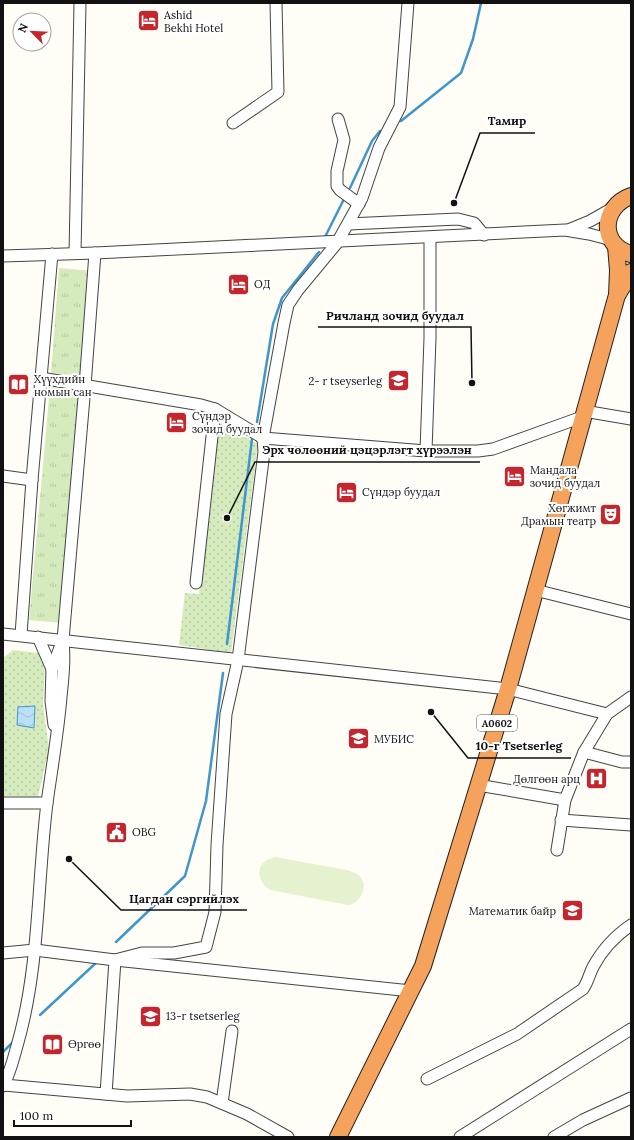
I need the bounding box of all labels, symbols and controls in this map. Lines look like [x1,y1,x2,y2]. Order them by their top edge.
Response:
hotel icon: Ashid Bekhi Hotel [135,8,161,34]
place label: Ashid Bekhi Hotel [163,8,223,35]
north arrow [12,12,52,52]
text: N [15,21,31,35]
callout: Тамир [480,109,535,133]
text: Тамир [488,113,526,128]
hotel icon: ОД [226,271,252,297]
place label: ОД [254,277,271,291]
callout: Ричланд зочид буудал [318,303,471,327]
text: Ричланд зочид буудал [326,308,464,323]
school or university icon: 2- r tseyserleg [385,368,411,394]
library icon: Хүүхдийн номын сан [6,372,32,398]
place label: Хүүхдийн номын сан [34,372,92,399]
place label: 2- r tseyserleg [308,374,383,388]
hotel icon: Сүндэр зочид буудал [164,409,190,435]
place label: Сүндэр зочид буудал [192,409,263,436]
callout: Эрх чөлөөний цэцэрлэгт хүрээлэн [255,438,480,462]
text: Эрх чөлөөний цэцэрлэгт хүрээлэн [262,442,472,457]
hotel icon: Мандала зочид буудал [501,463,527,489]
place label: Мандала зочид буудал [530,463,601,490]
hotel icon: Сүндэр буудал [334,479,360,505]
place label: Сүндэр буудал [362,485,441,499]
place label: Хөгжимт Драмын театр [521,501,597,528]
theatre icon: Хөгжимт Драмын театр [598,501,624,527]
road number: A0602 [477,715,517,731]
school or university icon: МУБИС [345,726,371,752]
place label: МУБИС [374,732,414,746]
callout: 10-r Tsetserleg [468,734,571,758]
text: 10-r Tsetserleg [476,738,564,753]
hospital icon: Дөлгөөн арц [583,766,609,792]
place label: Дөлгөөн арц [513,772,580,786]
public building icon: OBG [104,819,130,845]
place label: OBG [132,825,156,839]
callout: Цагдан сэргийлэх [121,886,247,910]
text: Цагдан сэргийлэх [129,891,239,906]
school or university icon: Математик байр [559,898,585,924]
place label: Математик байр [469,904,556,918]
school or university icon: 13-r tsetserleg [138,1003,164,1029]
place label: 13-r tsetserleg [166,1009,240,1023]
library icon: Өргөө [39,1031,65,1057]
place label: Өргөө [68,1037,101,1051]
scale bar [14,1102,131,1128]
text: 100 m [20,1108,53,1123]

